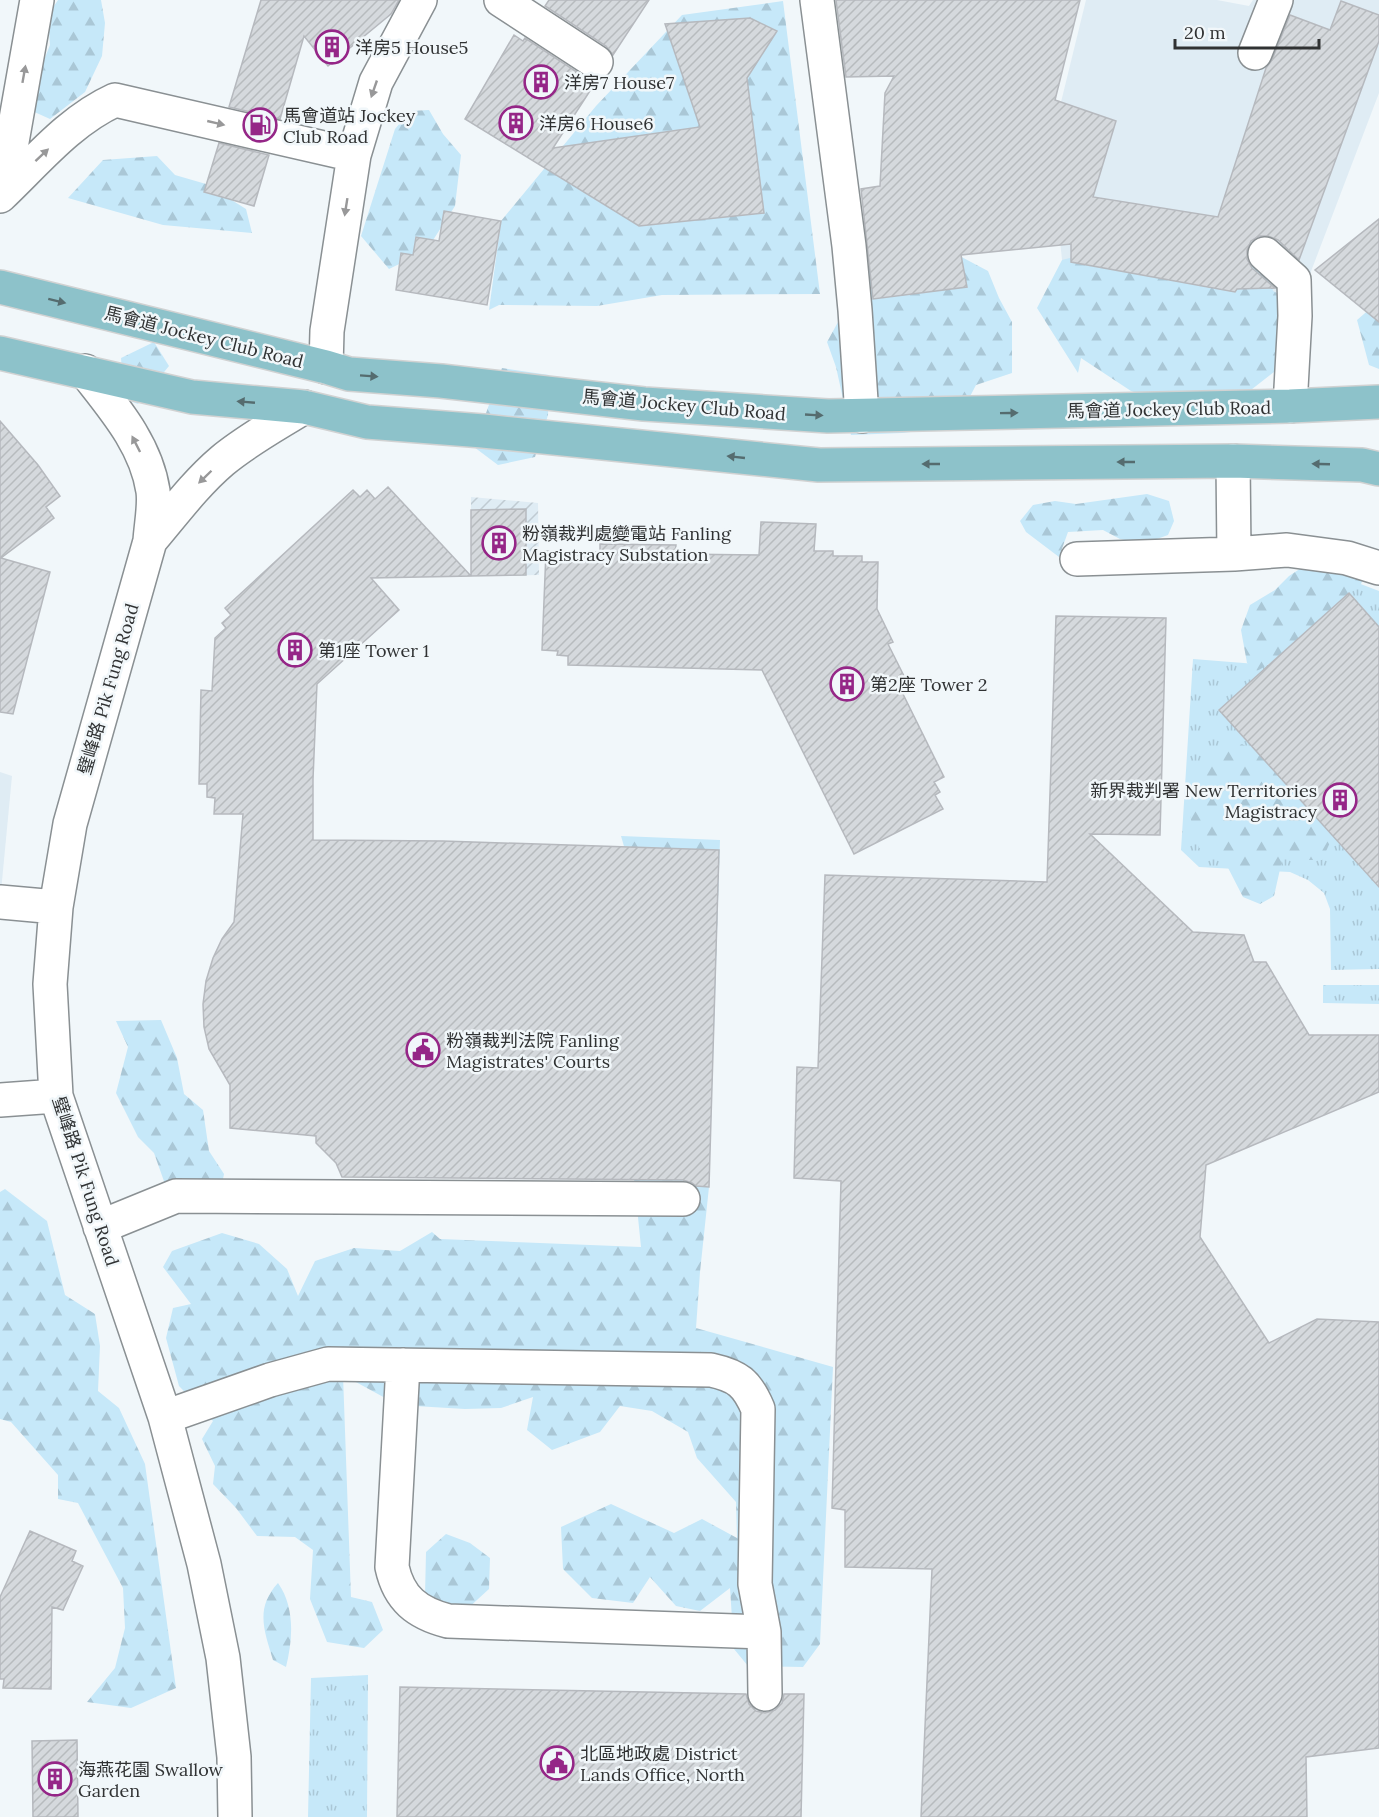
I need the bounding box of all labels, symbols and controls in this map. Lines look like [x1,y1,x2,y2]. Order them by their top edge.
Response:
scale bar [1175,12,1319,50]
text: 20 m [1184,21,1226,44]
building icon: 洋房5 House5 [314,29,350,65]
place label: 洋房5 House5 [355,36,468,59]
one-way arrow [20,64,29,83]
building icon: 洋房7 House7 [523,64,559,100]
place label: 洋房7 House7 [564,71,674,94]
one-way arrow [369,80,378,98]
place label: 馬會道站 Jockey Club Road [283,104,416,148]
building icon: 洋房6 House6 [498,105,534,141]
fuel station icon: 馬會道站 Jockey Club Road [242,107,278,143]
place label: 洋房6 House6 [539,112,654,135]
one-way arrow [206,119,225,129]
one-way arrow [35,149,49,163]
one-way arrow [341,198,350,217]
one-way arrow [48,297,67,306]
street label: 馬會道 Jockey Club Road [102,301,306,373]
one-way arrow [359,371,378,380]
street label: 馬會道 Jockey Club Road [581,385,787,425]
street label: 馬會道 Jockey Club Road [1067,396,1271,422]
one-way arrow [236,397,255,407]
one-way arrow [999,408,1018,417]
one-way arrow [804,411,823,420]
one-way arrow [132,436,141,453]
one-way arrow [727,452,746,462]
one-way arrow [1116,457,1135,467]
one-way arrow [921,459,940,469]
one-way arrow [1311,459,1330,469]
one-way arrow [199,469,213,483]
place label: 粉嶺裁判處變電站 Fanling Magistracy Substation [522,522,732,566]
building icon: 粉嶺裁判處變電站 Fanling Magistracy Substation [481,525,517,561]
street label: 璧峰路 Pik Fung Road [73,601,143,777]
building icon: 第1座 Tower 1 [277,632,313,668]
place label: 第1座 Tower 1 [318,639,429,662]
building icon: 第2座 Tower 2 [829,666,865,702]
place label: 第2座 Tower 2 [870,673,988,696]
place label: 新界裁判署 New Territories Magistracy [1090,779,1317,823]
building icon: 新界裁判署 New Territories Magistracy [1322,782,1358,818]
place label: 粉嶺裁判法院 Fanling Magistrates' Courts [446,1029,620,1073]
public building icon: 粉嶺裁判法院 Fanling Magistrates' Courts [405,1032,441,1068]
street label: 璧峰路 Pik Fung Road [48,1093,124,1269]
place label: 北區地政處 District Lands Office, North [580,1742,745,1786]
public building icon: 北區地政處 District Lands Office, North [539,1745,575,1781]
place label: 海燕花園 Swallow Garden [78,1758,224,1802]
building icon: 海燕花園 Swallow Garden [37,1761,73,1797]

